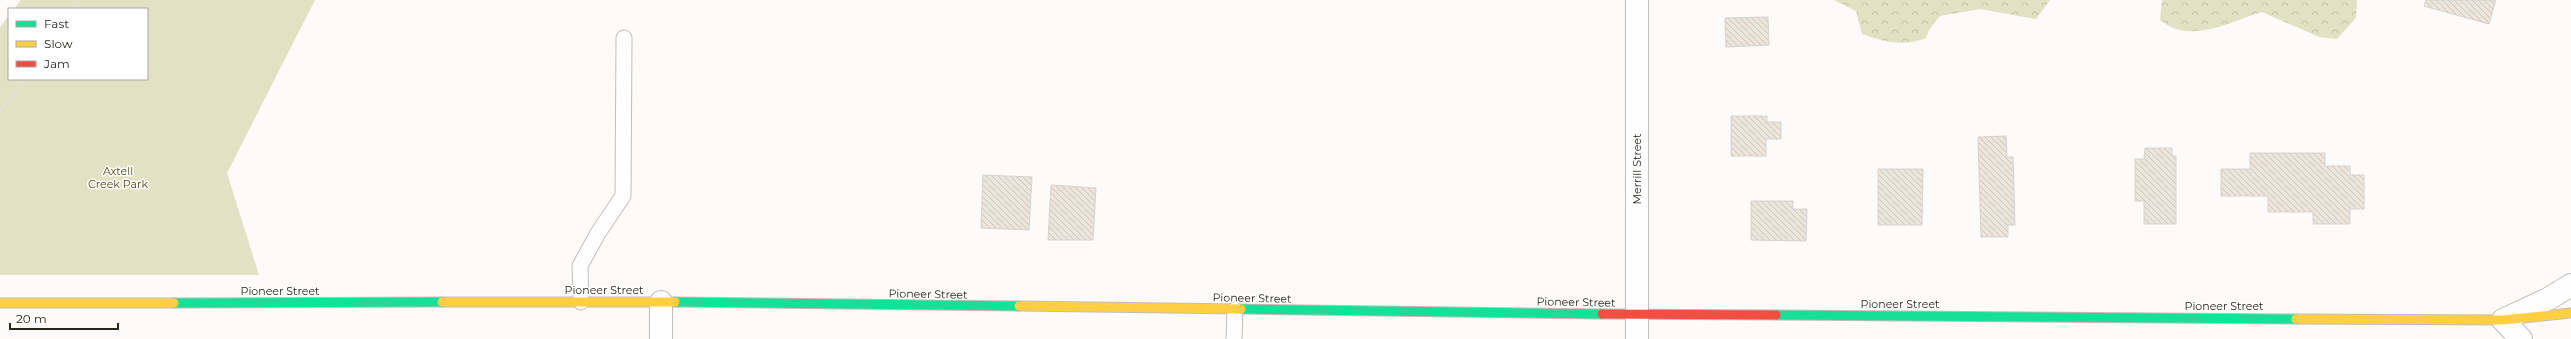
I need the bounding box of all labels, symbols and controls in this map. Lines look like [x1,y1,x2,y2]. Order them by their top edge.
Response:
legend [8,8,148,80]
text: Fast [44,16,69,31]
text: Slow [44,36,73,51]
text: Jam [43,56,70,71]
street label: Merrill Street [1630,133,1644,204]
park label: Axtell Creek Park [88,164,148,191]
street label: Pioneer Street [564,283,644,297]
street label: Pioneer Street [240,284,320,298]
street label: Pioneer Street [888,286,968,302]
street label: Pioneer Street [1212,290,1292,306]
street label: Pioneer Street [1536,294,1616,310]
street label: Pioneer Street [1860,297,1940,311]
street label: Pioneer Street [2184,299,2264,313]
scale bar [10,305,118,331]
text: 20 m [16,311,47,326]

